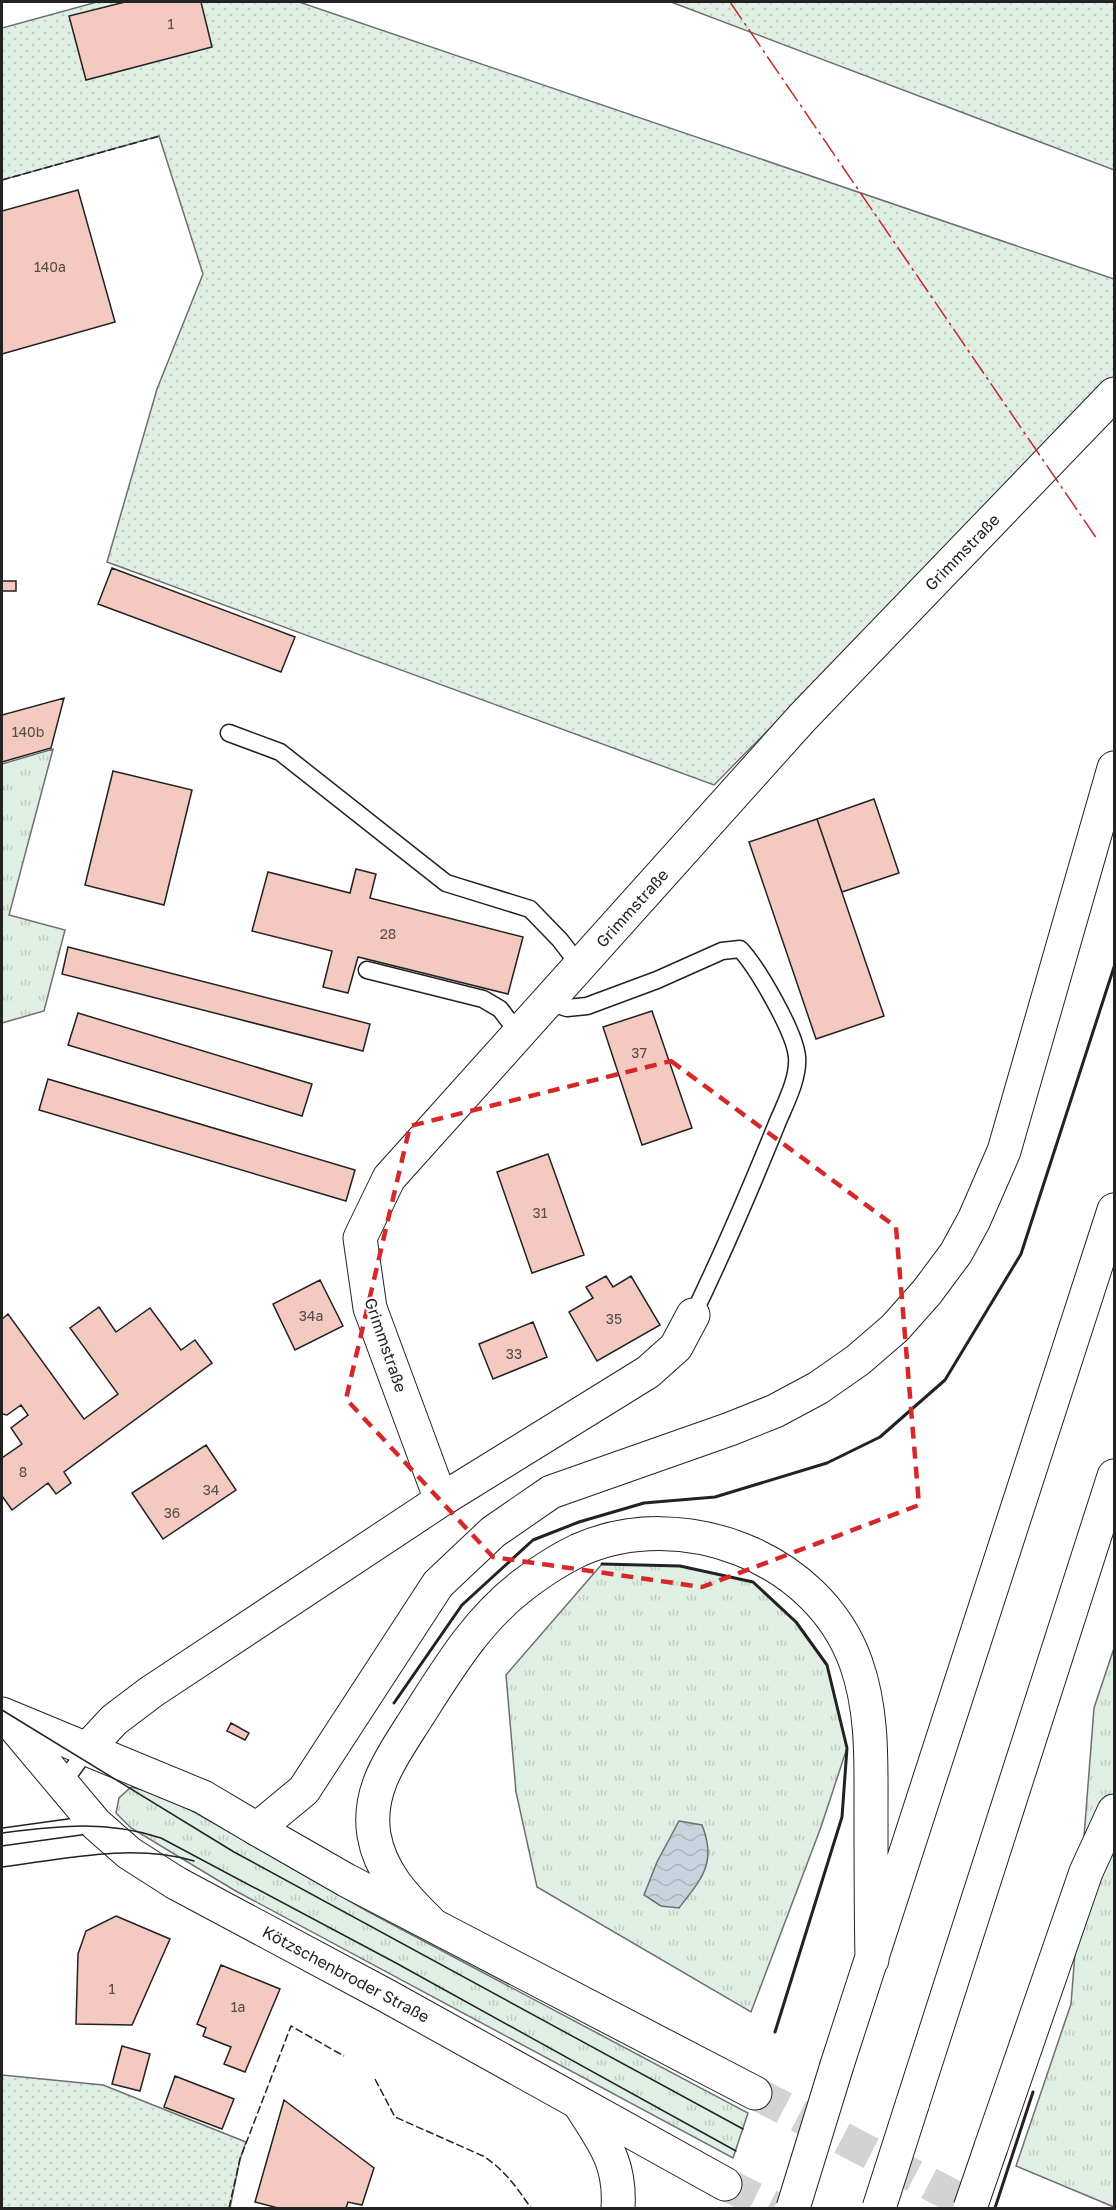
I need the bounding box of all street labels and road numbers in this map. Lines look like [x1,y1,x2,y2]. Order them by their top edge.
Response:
street label: Grimmstraße [921,510,1003,594]
street label: Grimmstraße [592,865,672,951]
street label: Grimmstraße [360,1295,412,1395]
street label: Kötzschenbroder Straße [259,1921,433,2027]

